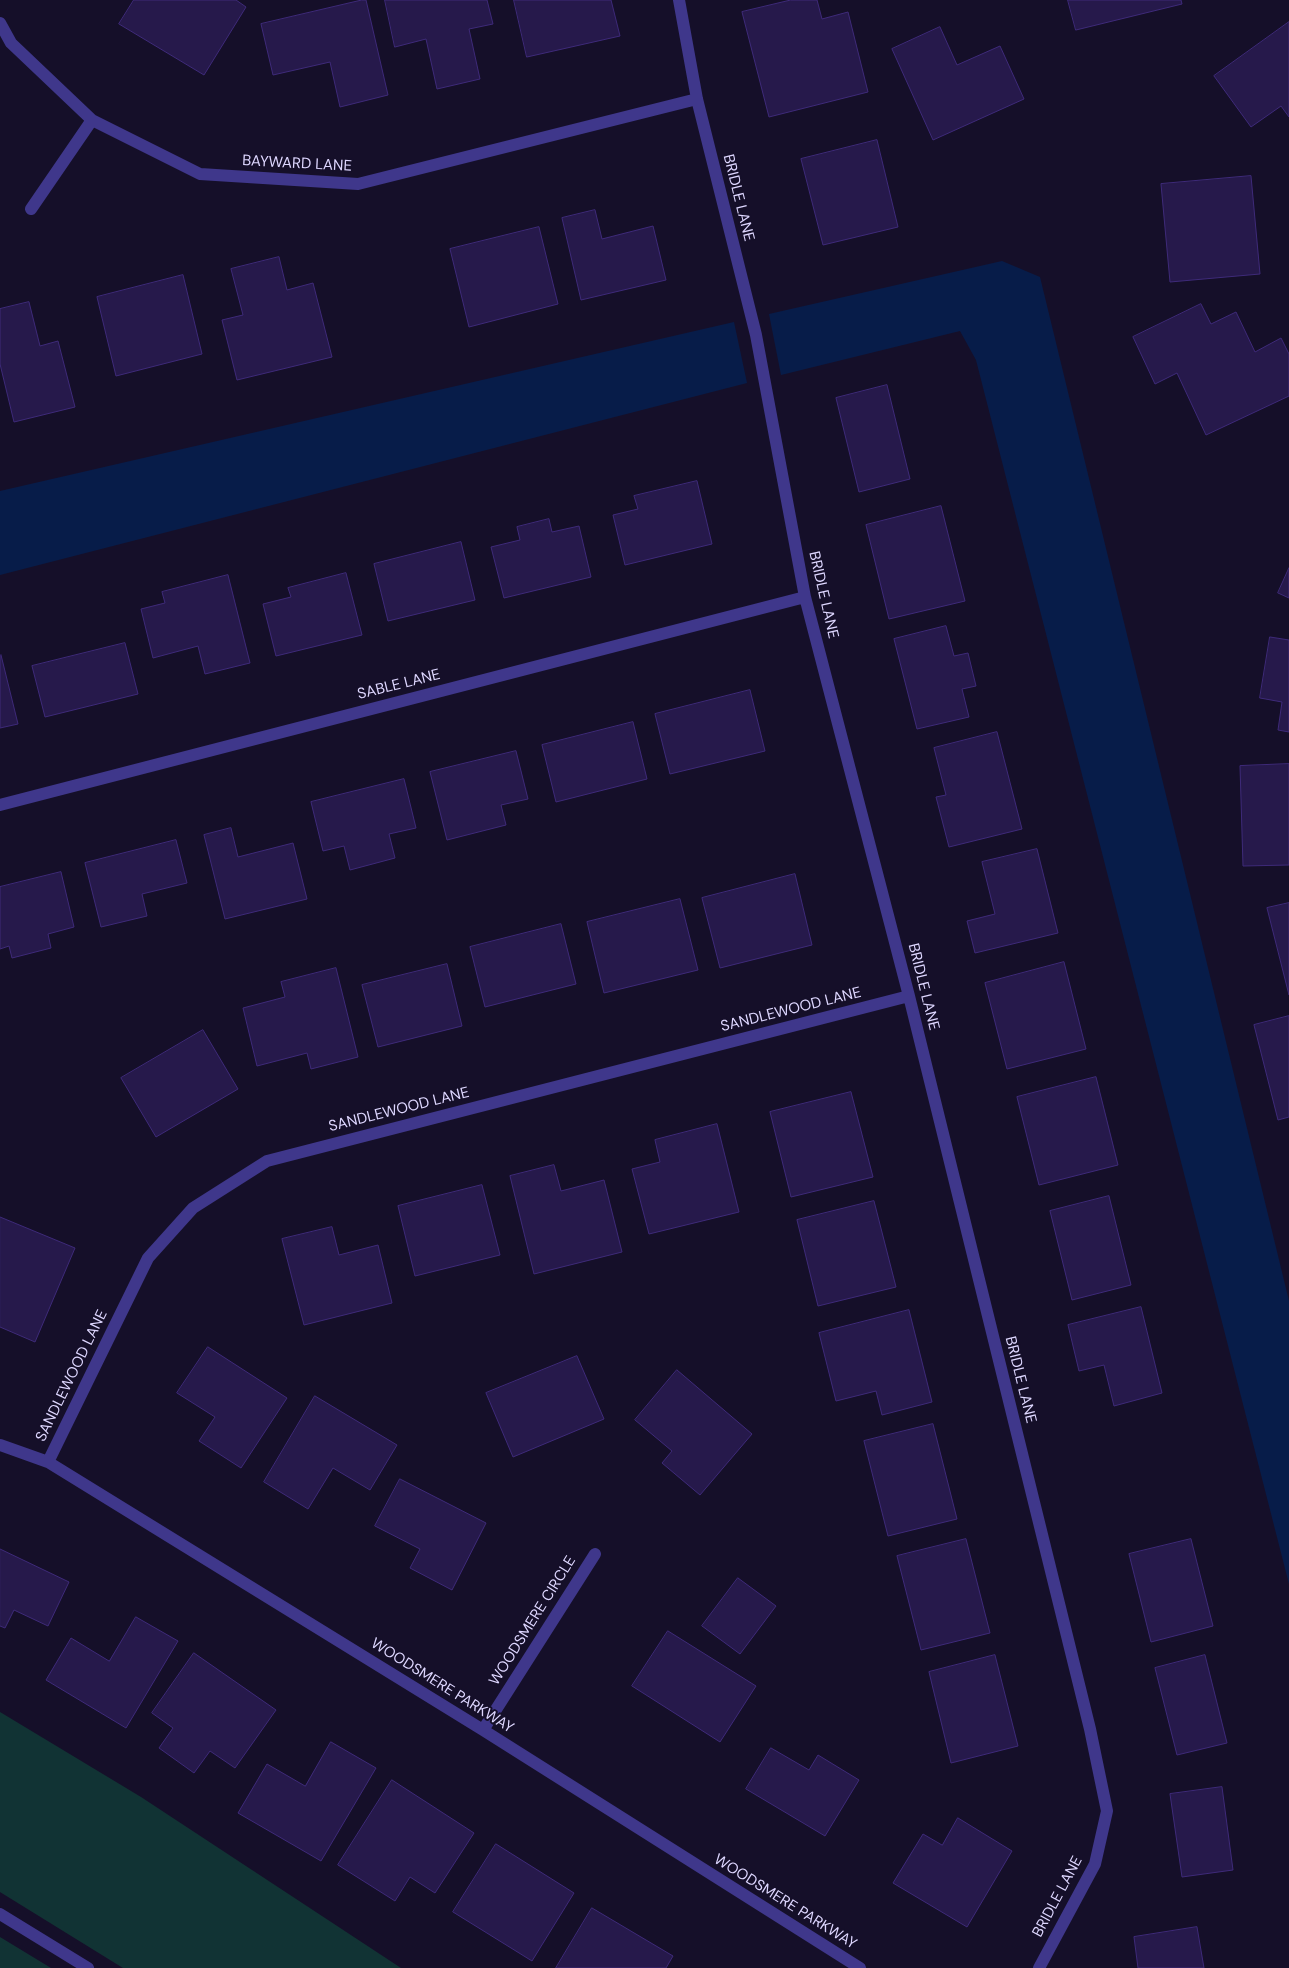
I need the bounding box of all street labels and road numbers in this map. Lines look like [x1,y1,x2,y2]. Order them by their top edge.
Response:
street label: BAYWARD LANE [242,152,352,176]
street label: BRIDLE LANE [719,153,757,243]
street label: BRIDLE LANE [804,550,842,640]
street label: SABLE LANE [356,666,442,704]
street label: BRIDLE LANE [904,942,942,1032]
street label: SANDLEWOOD LANE [719,984,863,1036]
street label: SANDLEWOOD LANE [327,1084,471,1136]
street label: SANDLEWOOD LANE [32,1307,112,1445]
street label: BRIDLE LANE [1001,1335,1039,1425]
street label: WOODSMERE CIRCLE [486,1553,580,1689]
street label: WOODSMERE PARKWAY [367,1635,517,1737]
street label: WOODSMERE PARKWAY [710,1851,860,1953]
street label: BRIDLE LANE [1029,1854,1087,1940]

